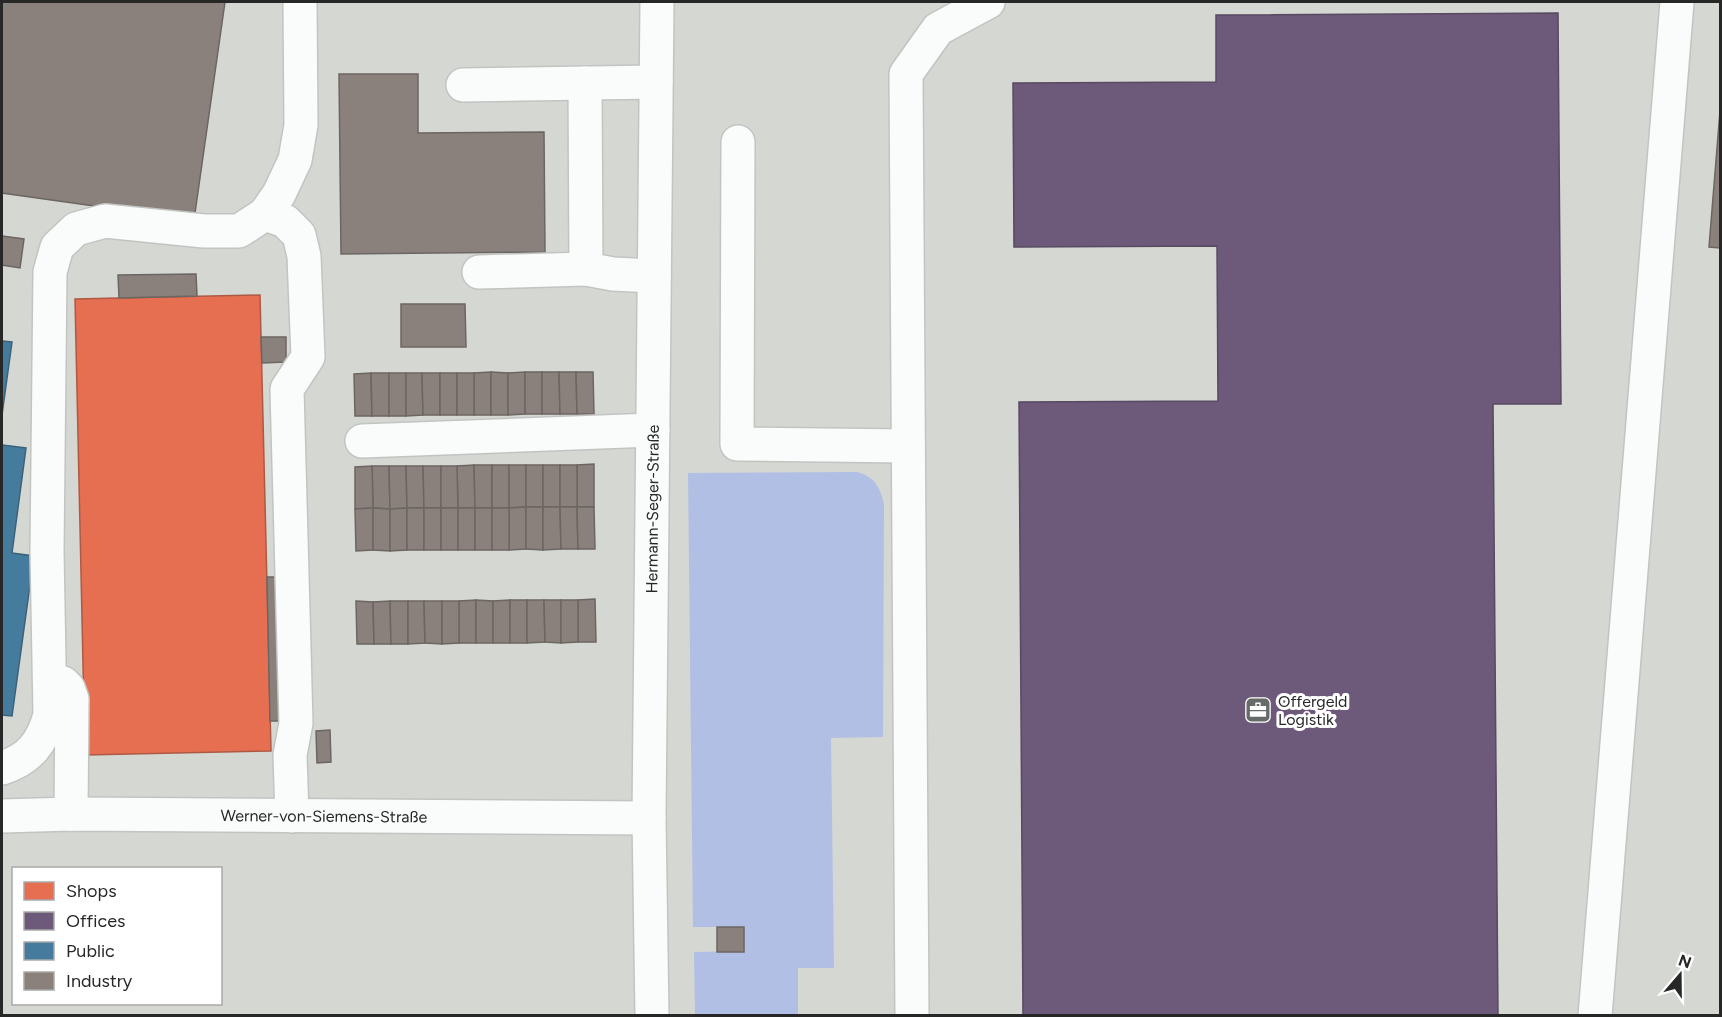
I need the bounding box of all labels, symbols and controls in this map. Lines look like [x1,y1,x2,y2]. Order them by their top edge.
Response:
street label: Hermann-Seger-Straße [642,424,663,593]
place label: Offergeld Logistik [1278,692,1347,729]
office icon: Offergeld Logistik [1243,695,1273,725]
street label: Werner-von-Siemens-Straße [221,806,428,826]
legend [12,867,222,1005]
text: Shops [66,880,117,902]
text: Offices [66,910,125,932]
text: Public [66,940,115,962]
north arrow [1650,945,1710,1005]
text: N [1676,950,1694,972]
text: Industry [66,970,133,992]

